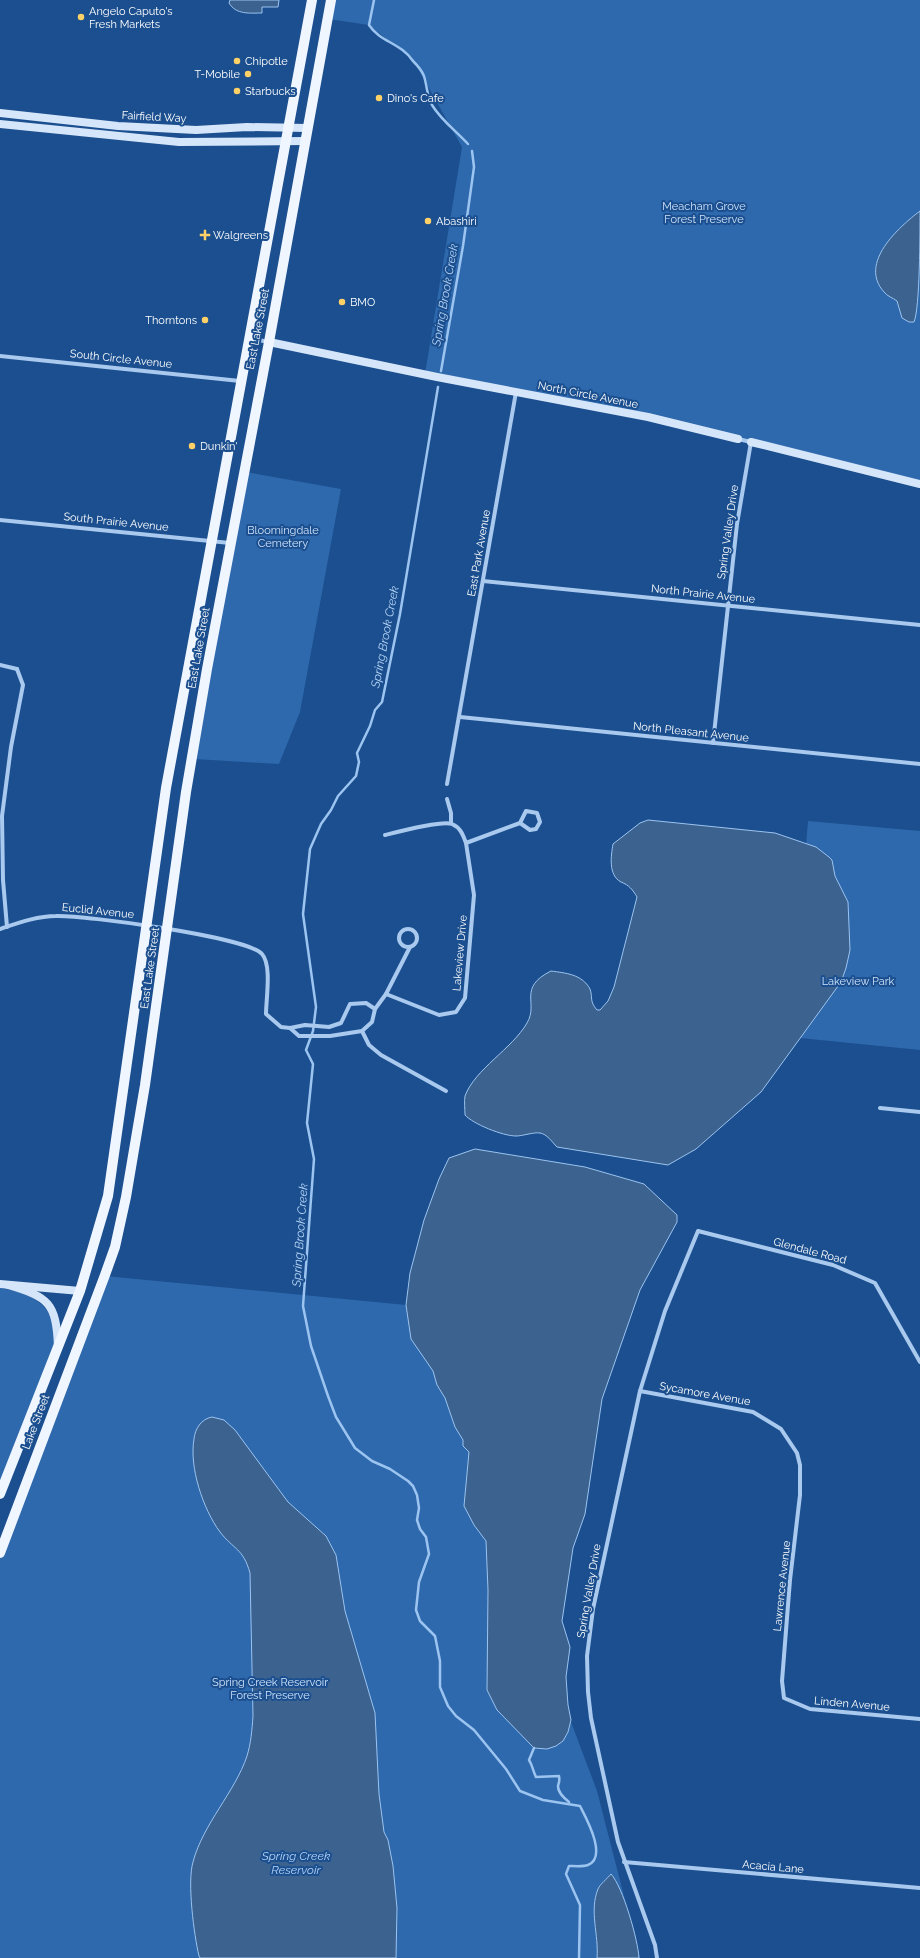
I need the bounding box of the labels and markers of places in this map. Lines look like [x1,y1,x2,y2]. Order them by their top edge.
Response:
place label: Angelo Caputo's Fresh Markets [89,5,173,31]
marker: Angelo Caputo's Fresh Markets [76,12,86,22]
place label: Chipotle [245,55,288,68]
marker: Chipotle [232,56,242,66]
place label: T-Mobile [195,68,241,81]
marker: T-Mobile [243,69,253,79]
place label: Starbucks [245,85,296,98]
marker: Starbucks [232,86,242,96]
place label: Dino's Cafe [387,92,444,105]
marker: Dino's Cafe [374,93,384,103]
place label: Abashiri [436,215,477,228]
marker: Abashiri [423,216,433,226]
place label: Walgreens [213,229,268,242]
marker: Walgreens [200,230,210,240]
place label: BMO [350,296,375,309]
marker: BMO [337,297,347,307]
place label: Thorntons [145,314,197,327]
marker: Thorntons [200,315,210,325]
place label: Dunkin' [200,440,238,453]
marker: Dunkin' [187,441,197,451]

